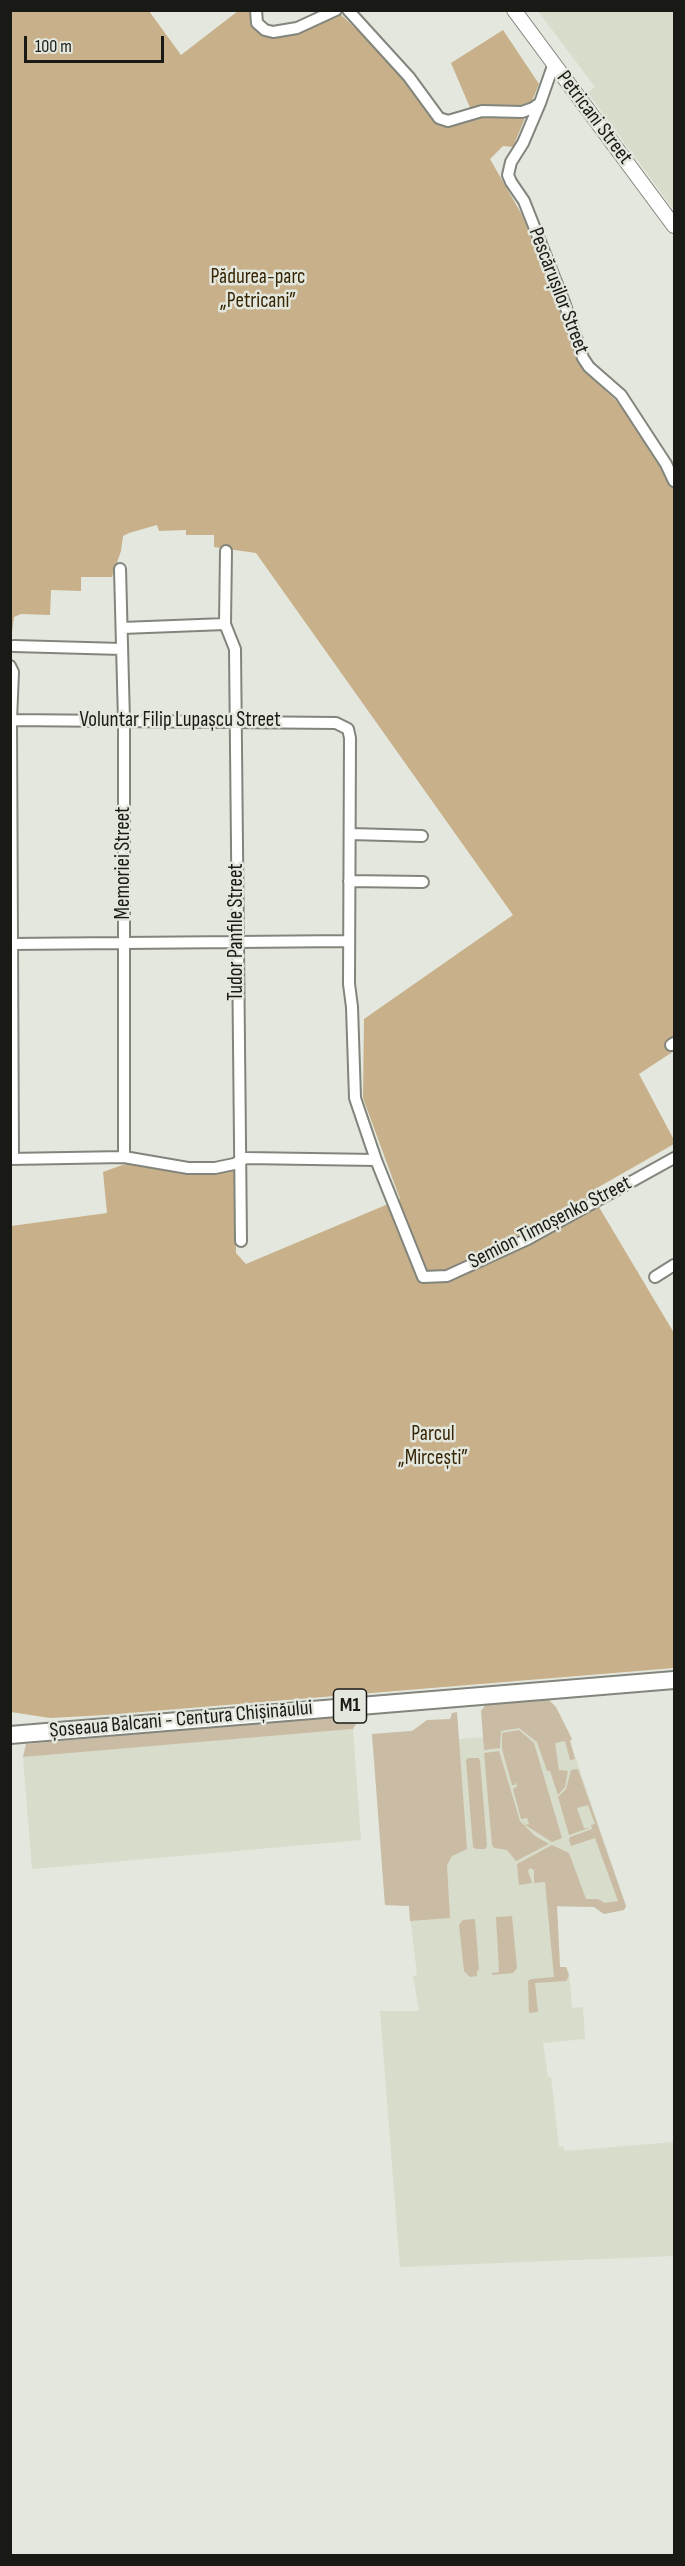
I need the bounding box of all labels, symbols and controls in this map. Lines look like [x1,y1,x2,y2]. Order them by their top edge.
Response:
scale bar [27,24,166,62]
text: 100 m [35,36,72,57]
street label: Petricani Street [551,66,637,170]
street label: Pescărușilor Street [522,224,594,358]
park label: Pădurea-parc „Petricani” [210,265,306,315]
street label: Voluntar Filip Lupașcu Street [79,708,281,734]
street label: Memoriei Street [111,806,137,920]
street label: Tudor Panfile Street [224,863,250,1001]
street label: Semion Timoșenko Street [464,1171,636,1275]
park label: Parcul „Mircești” [398,1422,468,1472]
road number: M1 [334,1689,366,1723]
street label: Șoseaua Balcani - Centura Chișinăului [49,1696,313,1744]

